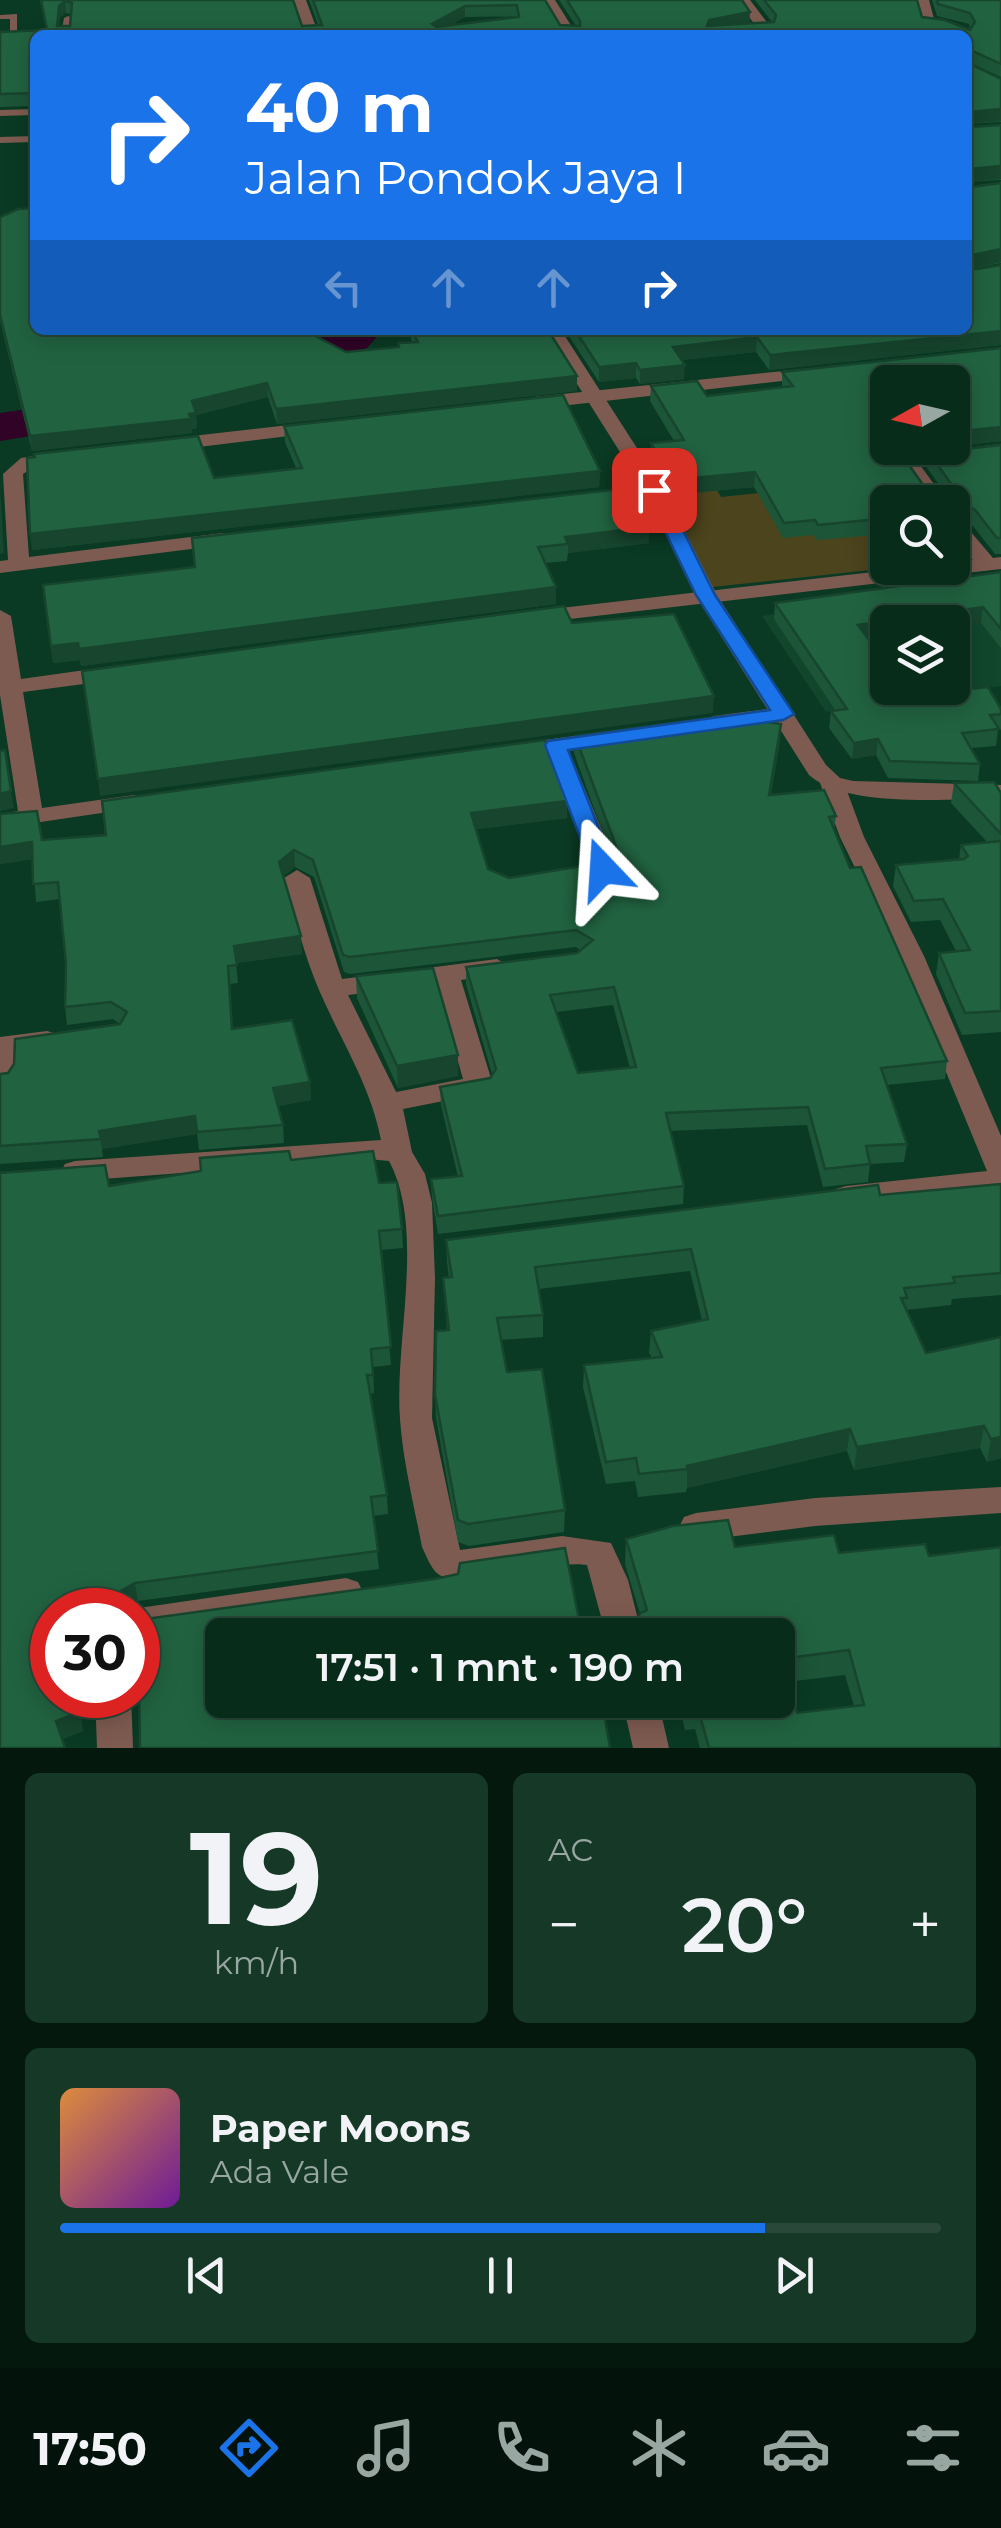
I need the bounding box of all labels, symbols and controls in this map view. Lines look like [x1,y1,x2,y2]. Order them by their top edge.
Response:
text: 40 m [245,64,434,150]
icon: right [80,70,210,200]
text: Jalan Pondok Jaya I [245,150,686,205]
icon: left [316,260,371,315]
icon: ahead [421,260,476,315]
icon: ahead [526,260,581,315]
icon: right [631,260,686,315]
north arrow [870,365,970,465]
map controls [870,365,970,705]
pin [612,448,697,533]
icon: arrive [627,463,682,518]
button: search [870,485,970,585]
button: layers [870,605,970,705]
position arrow [551,817,655,921]
speed limit sign: 30 [30,1588,160,1718]
text: 17:51 · 1 mnt · 190 m [316,1644,684,1691]
text: 19 [190,1798,323,1957]
text: AC [548,1830,593,1869]
text: 20° [682,1879,807,1971]
text: − [548,1891,580,1958]
text: + [909,1891,941,1958]
text: km/h [214,1943,299,1982]
text: Paper Moons [210,2105,471,2152]
text: Ada Vale [210,2152,349,2191]
icon: previous [179,2248,234,2303]
icon: pause [473,2248,528,2303]
icon: next [767,2248,822,2303]
icon: directions [214,2413,284,2483]
icon: music [351,2413,421,2483]
icon: phone [487,2413,557,2483]
icon: climate [624,2413,694,2483]
icon: car [761,2413,831,2483]
icon: filters [898,2413,968,2483]
text: 17:50 [33,2421,147,2476]

